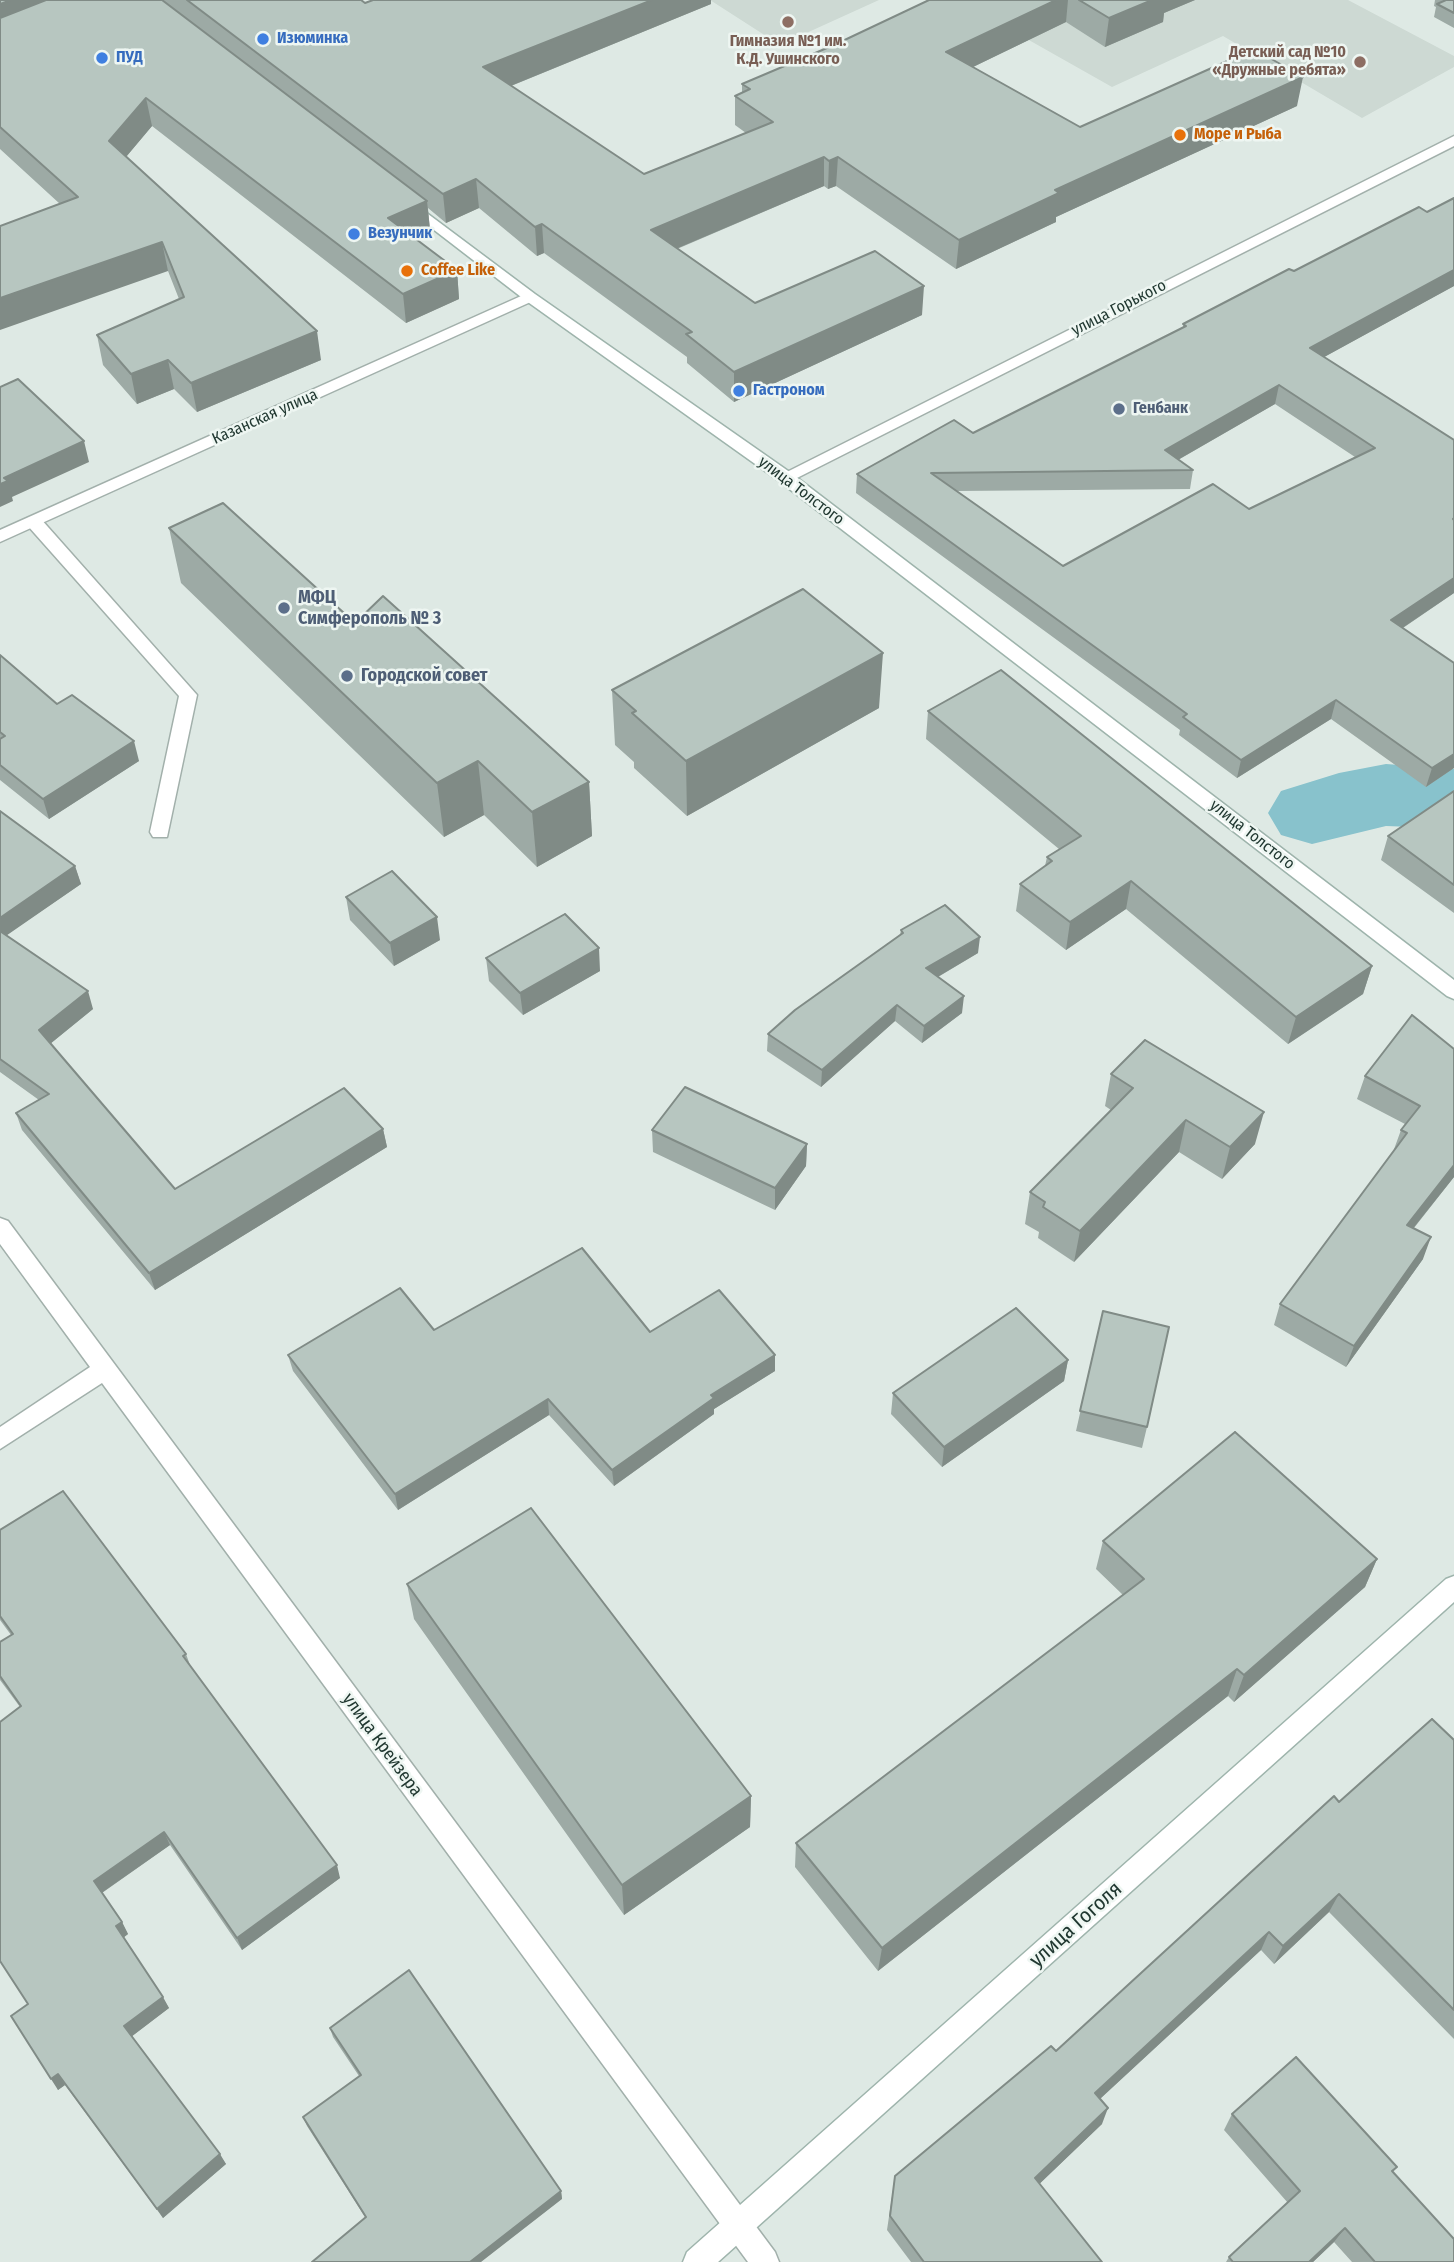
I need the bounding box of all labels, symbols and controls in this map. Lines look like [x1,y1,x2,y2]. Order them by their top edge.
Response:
marker: Гимназия №1 им. К.Д. Ушинского [780,14,796,30]
place label: Изюминка [277,29,348,49]
marker: Изюминка [255,31,271,47]
place label: Гимназия №1 им. К.Д. Ушинского [730,32,846,70]
place label: Детский сад №10 «Дружные ребята» [1212,43,1346,81]
place label: ПУД [116,48,143,68]
marker: ПУД [94,50,110,66]
marker: Детский сад №10 «Дружные ребята» [1352,54,1368,70]
place label: Море и Рыба [1194,125,1282,145]
marker: Море и Рыба [1172,127,1188,143]
place label: Везунчик [368,224,432,244]
marker: Везунчик [346,226,362,242]
place label: Coffee Like [421,261,495,281]
marker: Coffee Like [399,263,415,279]
street label: улица Горького [1068,276,1170,340]
place label: Гастроном [753,381,825,401]
marker: Гастроном [731,383,747,399]
street label: Казанская улица [209,385,321,449]
place label: Генбанк [1133,399,1188,419]
marker: Генбанк [1111,401,1127,417]
street label: улица Толстого [754,453,848,529]
place label: МФЦ Симферополь № 3 [298,587,441,630]
marker: МФЦ Симферополь № 3 [276,600,292,616]
place label: Городской совет [361,665,488,687]
marker: Городской совет [339,668,355,684]
street label: улица Толстого [1206,796,1298,874]
street label: улица Крейзера [337,1689,427,1801]
street label: улица Гоголя [1025,1877,1127,1973]

